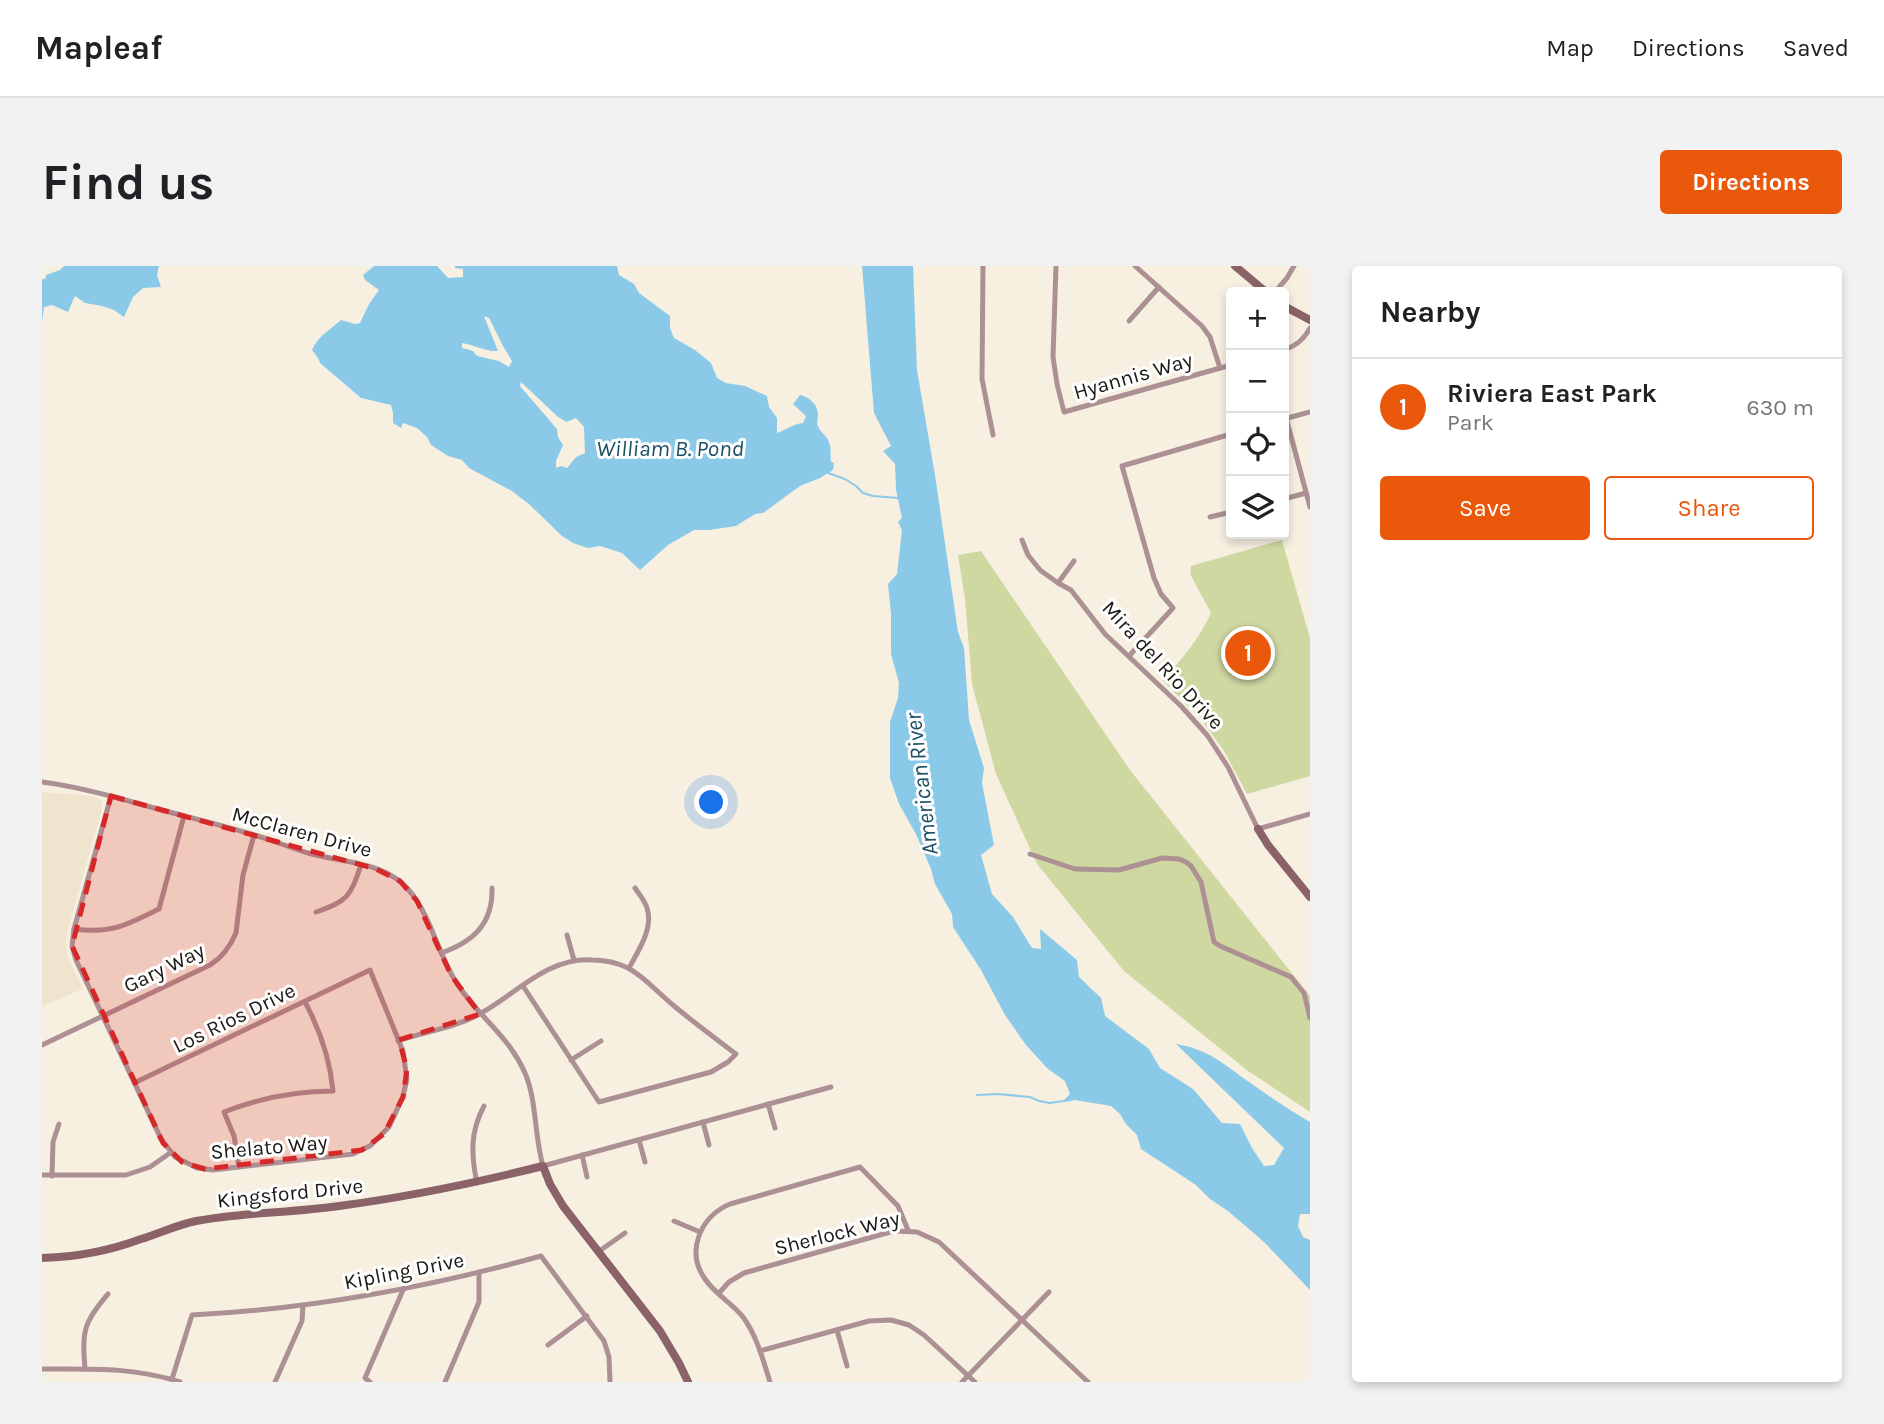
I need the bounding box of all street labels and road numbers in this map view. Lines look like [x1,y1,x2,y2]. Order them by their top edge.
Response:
street label: Hyannis Way [1071,348,1195,404]
street label: Mira del Rio Drive [1097,596,1229,734]
street label: McClaren Drive [229,802,375,862]
street label: Gary Way [120,938,208,998]
street label: Los Rios Drive [169,978,299,1058]
street label: Shelato Way [209,1130,329,1164]
street label: Kingsford Drive [216,1173,364,1213]
street label: Sherlock Way [772,1206,902,1260]
street label: Kipling Drive [342,1248,466,1294]

